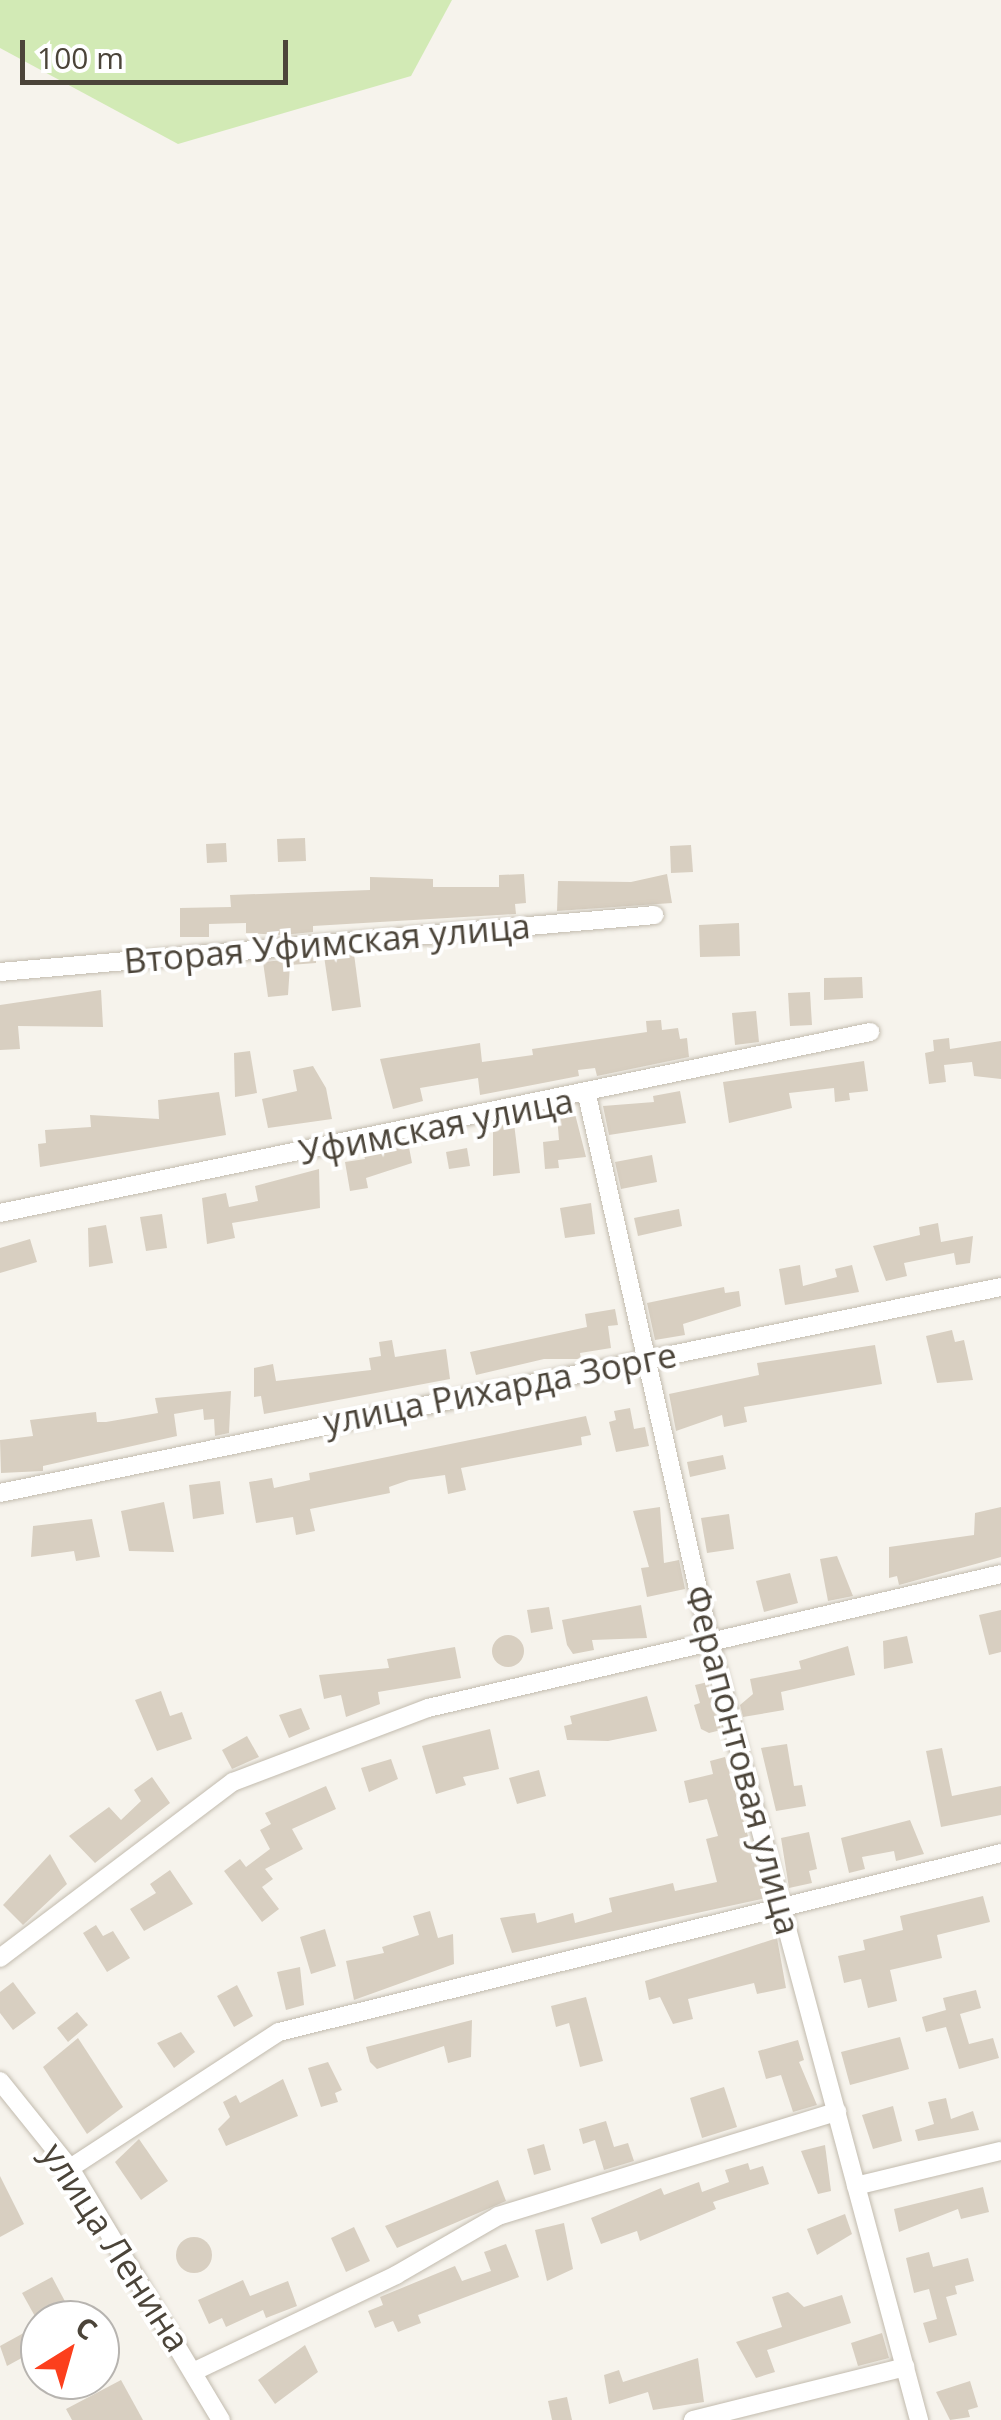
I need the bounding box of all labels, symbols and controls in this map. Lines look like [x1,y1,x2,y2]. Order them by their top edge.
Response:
scale bar [25,20,292,82]
text: 100 m [37,37,124,78]
street label: Вторая Уфимская улица [122,904,532,982]
street label: Уфимская улица [295,1079,577,1173]
street label: улица Рихарда Зорге [320,1333,680,1443]
street label: Ферапонтовая улица [676,1581,810,1939]
street label: улица Ленина [33,2135,199,2359]
north arrow [20,2300,120,2400]
text: С [68,2307,105,2348]

